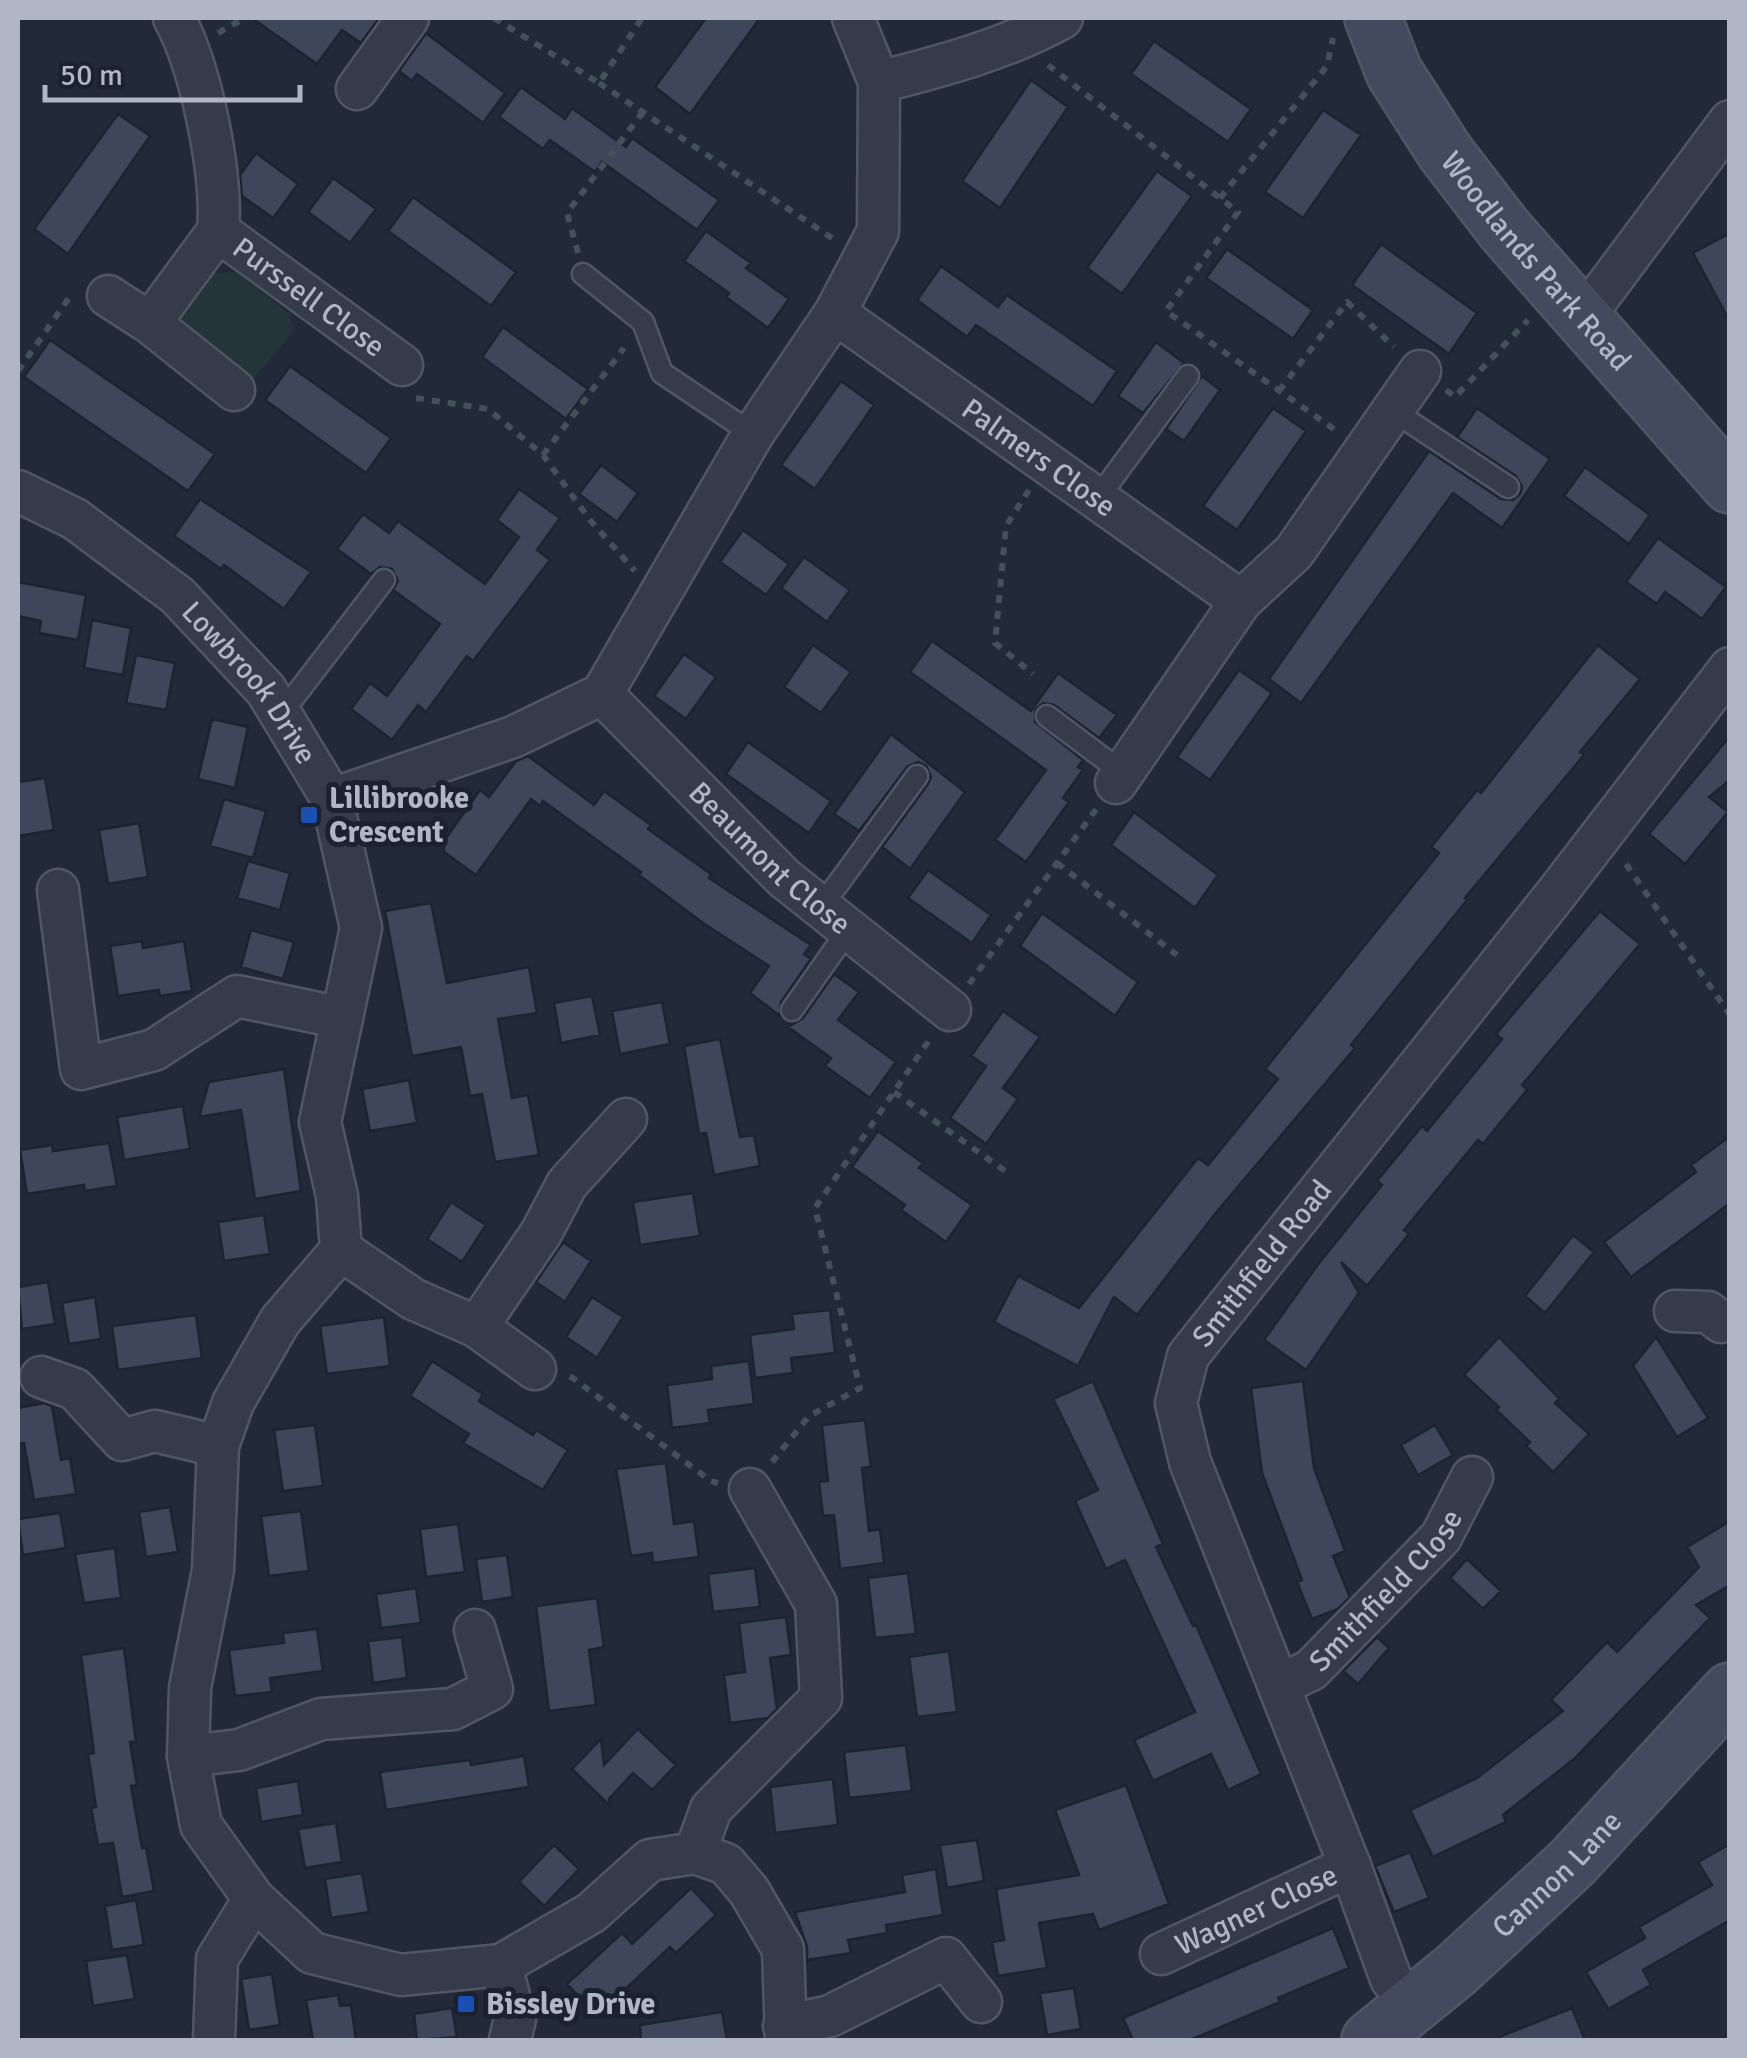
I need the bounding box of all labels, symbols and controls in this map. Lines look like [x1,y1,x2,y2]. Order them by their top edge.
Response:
scale bar [45,40,300,102]
text: 50 m [60,57,123,94]
street label: Woodlands Park Road [1432,144,1639,379]
street label: Purssell Close [225,230,392,365]
street label: Palmers Close [954,391,1123,525]
street label: Lowbrook Drive [174,594,325,771]
street label: Beaumont Close [681,774,858,943]
place label: Lillibrooke Crescent [329,780,469,851]
marker: Lillibrooke Crescent [298,804,320,826]
street label: Smithfield Road [1184,1173,1340,1355]
street label: Smithfield Close [1302,1504,1471,1680]
street label: Cannon Lane [1485,1803,1630,1946]
street label: Wagner Close [1169,1856,1343,1964]
place label: Bissley Drive [486,1986,656,2023]
marker: Bissley Drive [455,1993,477,2015]

